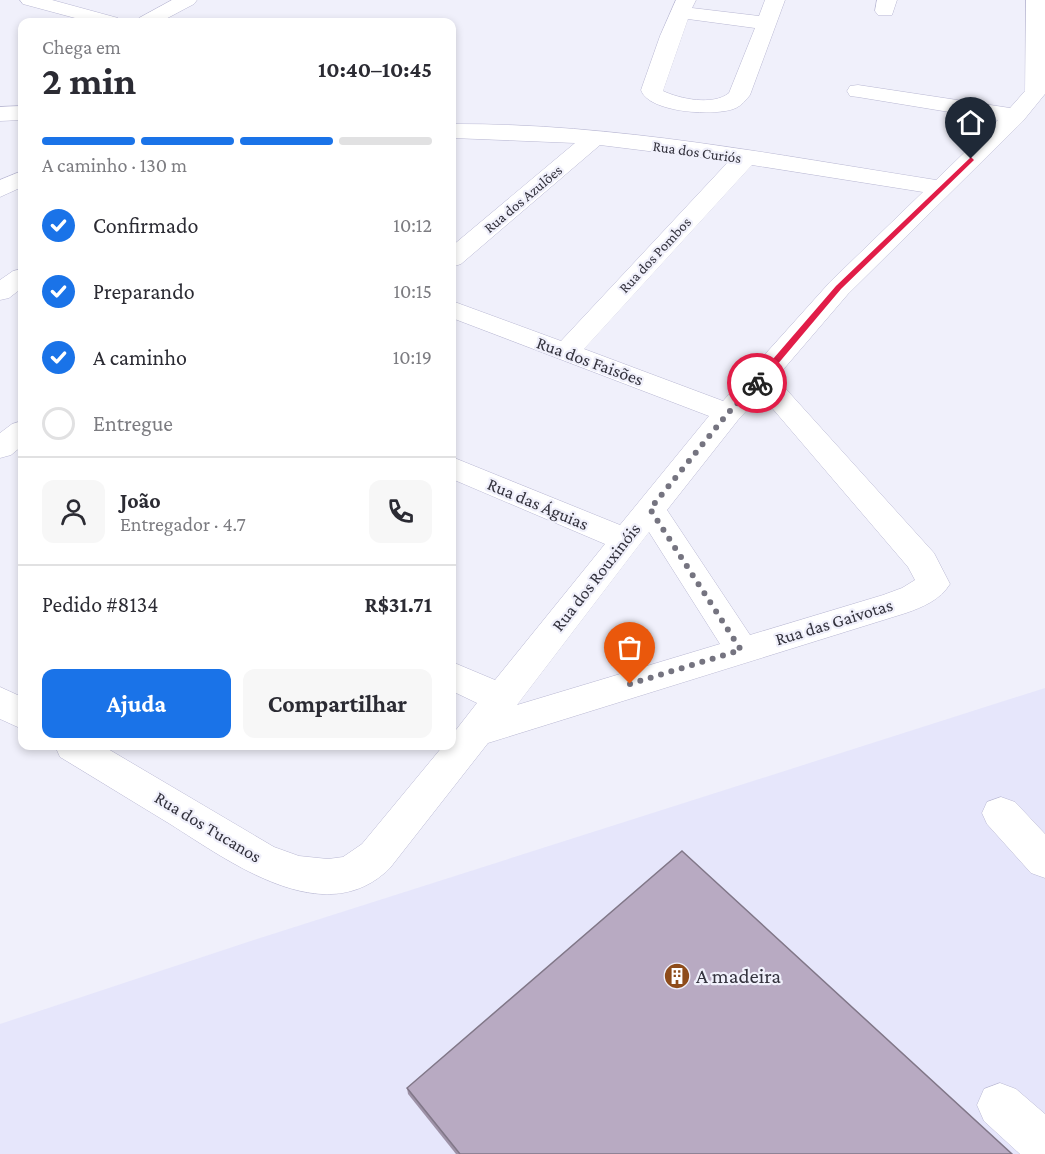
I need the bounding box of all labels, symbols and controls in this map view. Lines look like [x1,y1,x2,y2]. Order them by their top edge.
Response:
text: Chega em [42,36,121,58]
text: 10:40–10:45 [318,57,432,82]
text: 2 min [42,59,136,102]
pin [945,97,996,159]
icon: home [954,106,987,139]
street label: Rua dos Curiós [652,138,742,166]
text: A caminho · 130 m [42,154,187,176]
street label: Rua dos Azulões [481,162,565,236]
icon: check [42,209,75,242]
text: Confirmado [93,213,199,238]
text: 10:12 [393,214,432,236]
street label: Rua dos Pombos [616,214,694,296]
icon: check [42,275,75,308]
text: Preparando [93,279,195,304]
text: 10:15 [393,280,432,302]
street label: Rua dos Faisões [534,332,646,390]
icon: check [42,341,75,374]
text: A caminho [93,345,187,370]
text: 10:19 [393,346,432,368]
courier [727,353,787,413]
icon: bike [741,367,774,400]
text: Entregue [93,411,173,436]
street label: Rua das Águias [484,474,592,534]
button: person [42,480,105,543]
button: phone [369,480,432,543]
text: João [120,488,161,513]
text: Entregador · 4.7 [120,513,246,535]
street label: Rua dos Rouxinóis [548,519,644,635]
text: Pedido #8134 [42,592,158,617]
text: R$31.71 [364,592,432,617]
street label: Rua das Gaivotas [773,595,895,649]
pin [604,622,655,684]
icon: bag [613,631,646,664]
button: Ajuda [42,669,231,738]
button: Compartilhar [243,669,432,738]
street label: Rua dos Tucanos [151,787,265,867]
building icon: A madeira [662,961,692,991]
place label: A madeira [696,964,781,988]

